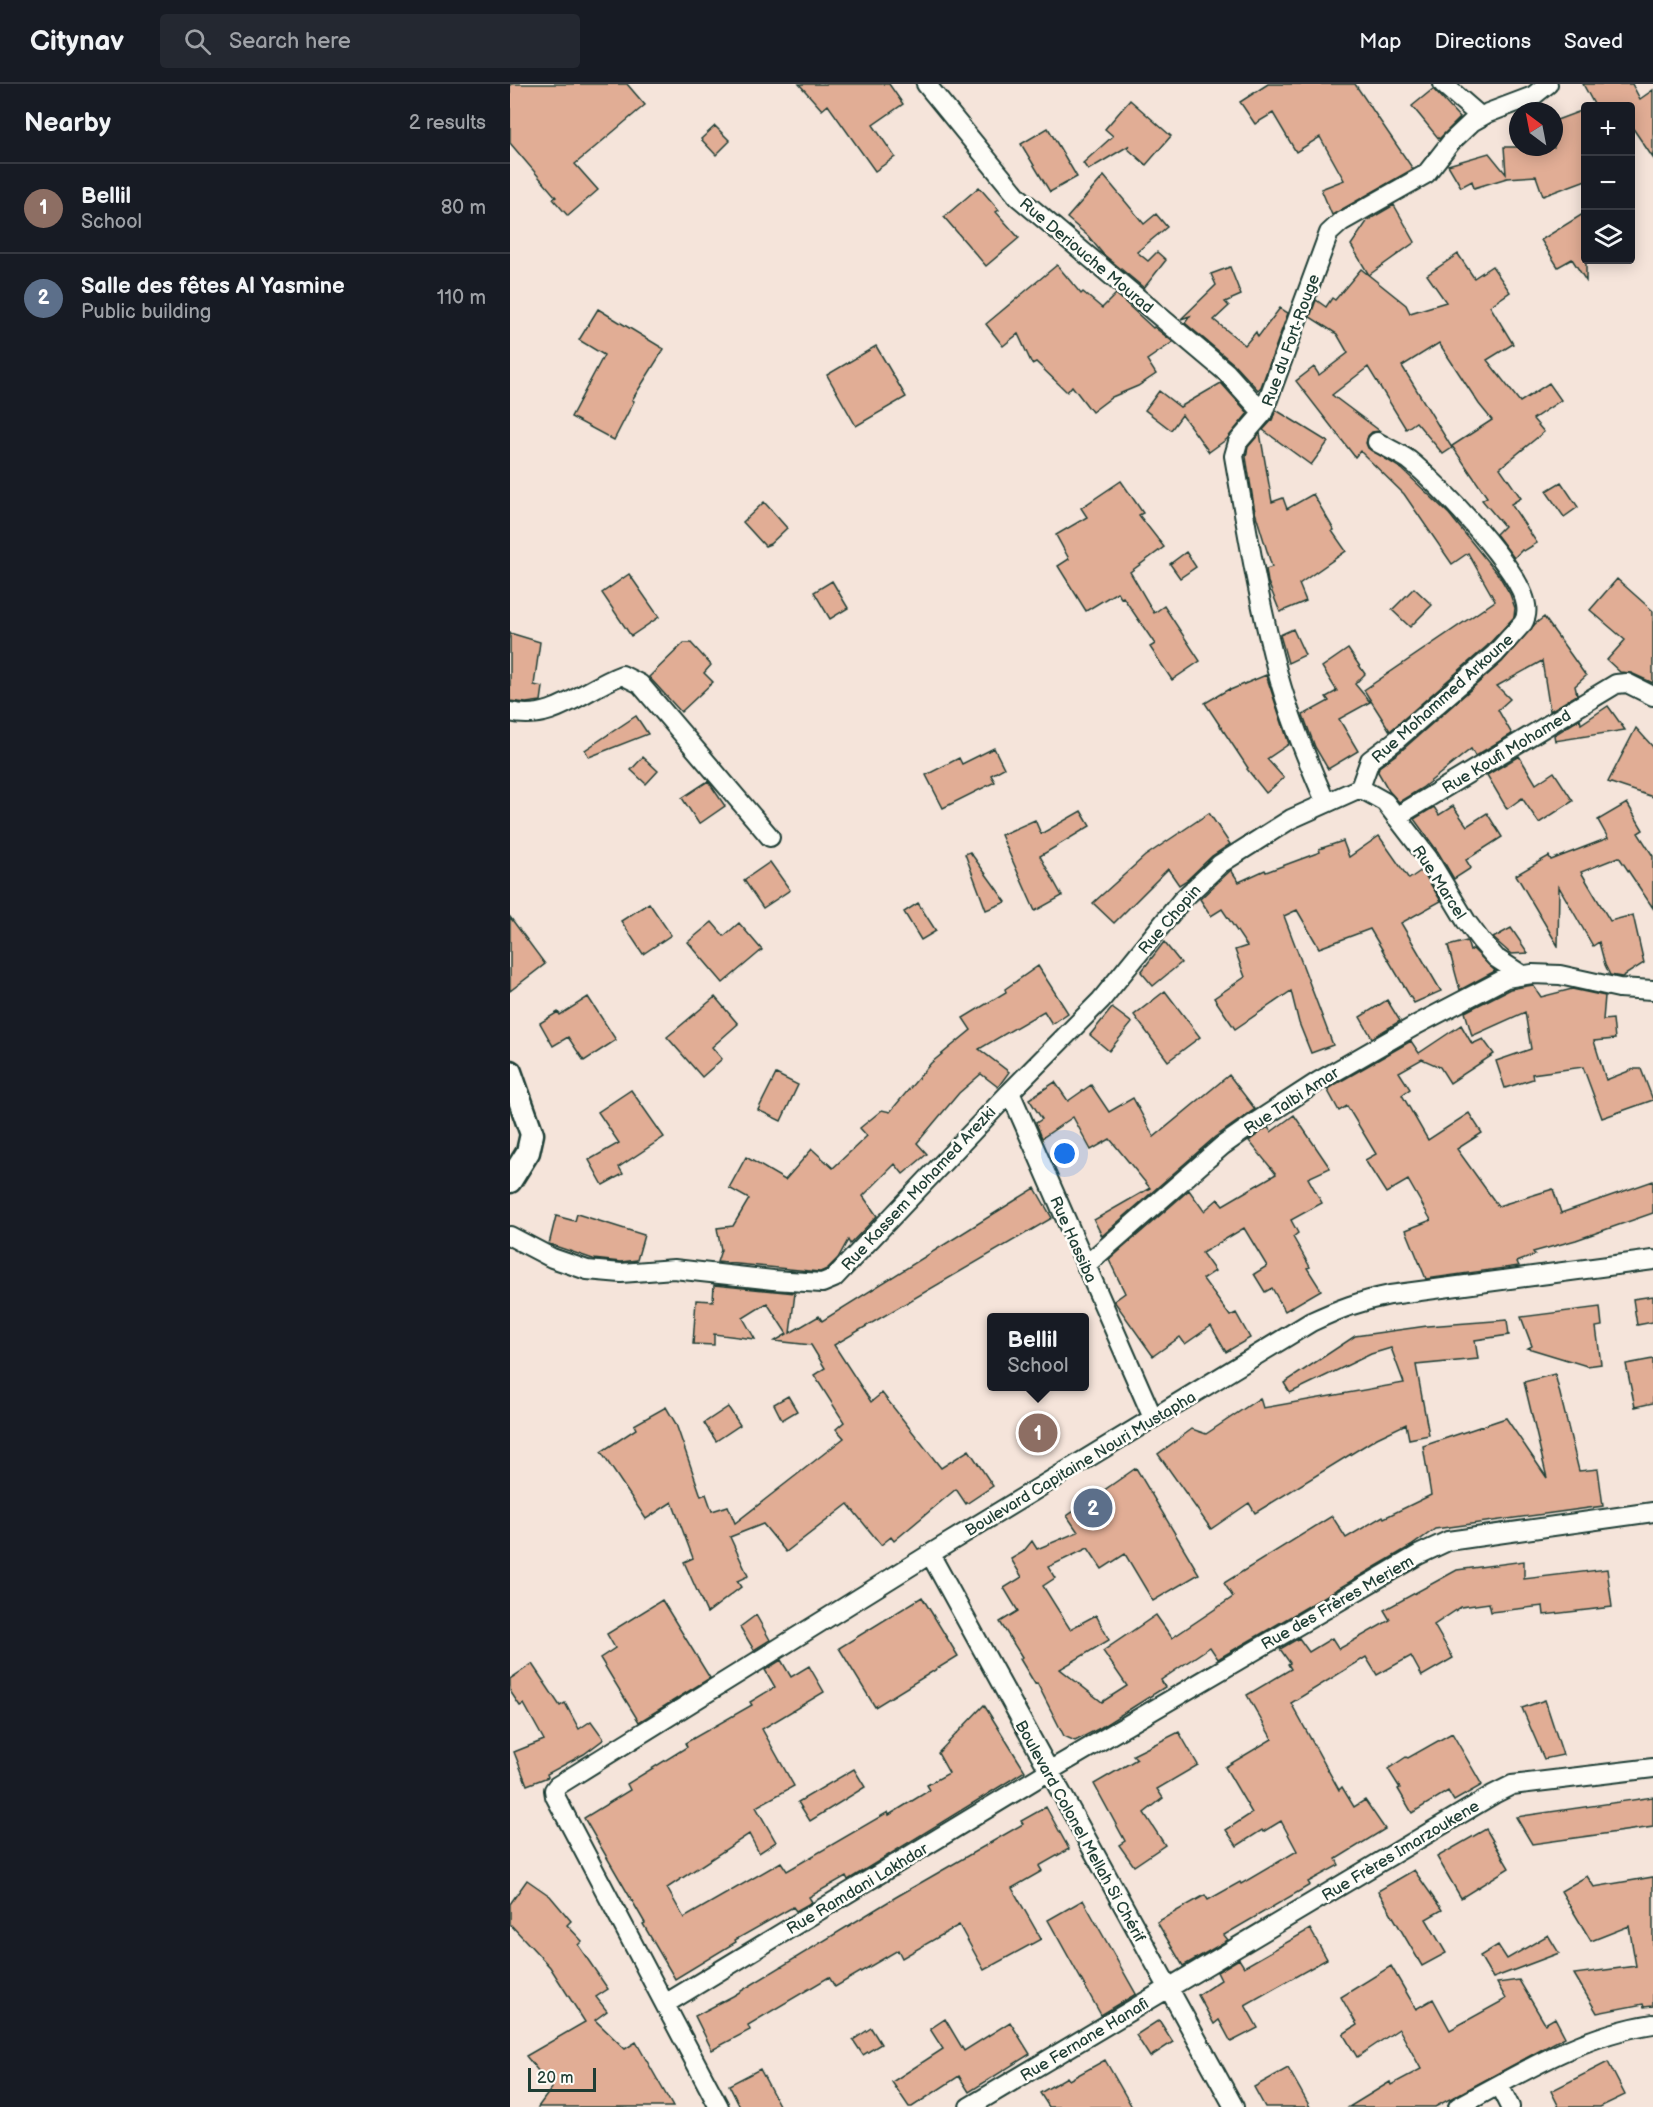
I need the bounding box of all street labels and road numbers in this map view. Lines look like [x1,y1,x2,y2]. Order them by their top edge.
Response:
street label: Rue Deriouche Mourad [1015,195,1157,318]
street label: Rue du Fort-Rouge [1259,271,1324,409]
street label: Rue Mohammed Arkoune [1368,630,1518,768]
street label: Rue Koufi Mohamed [1439,706,1575,798]
street label: Rue Marcel [1408,842,1470,923]
street label: Rue Chopin [1135,881,1205,958]
street label: Rue Talbi Amar [1241,1063,1343,1139]
street label: Rue Kassem Mohamed Arezki [838,1103,1000,1275]
street label: Rue Hassiba [1045,1193,1100,1286]
street label: Boulevard Capitaine Nouri Mustapha [962,1388,1200,1541]
street label: Rue des Frères Meriem [1258,1552,1417,1655]
street label: Boulevard Colonel Mellah Si Chérif [1011,1717,1149,1946]
street label: Rue Frères Imarzoukene [1319,1797,1483,1906]
street label: Rue Ramdani Lakhdar [784,1839,932,1939]
street label: Rue Fernane Hanafi [1017,1995,1152,2086]

